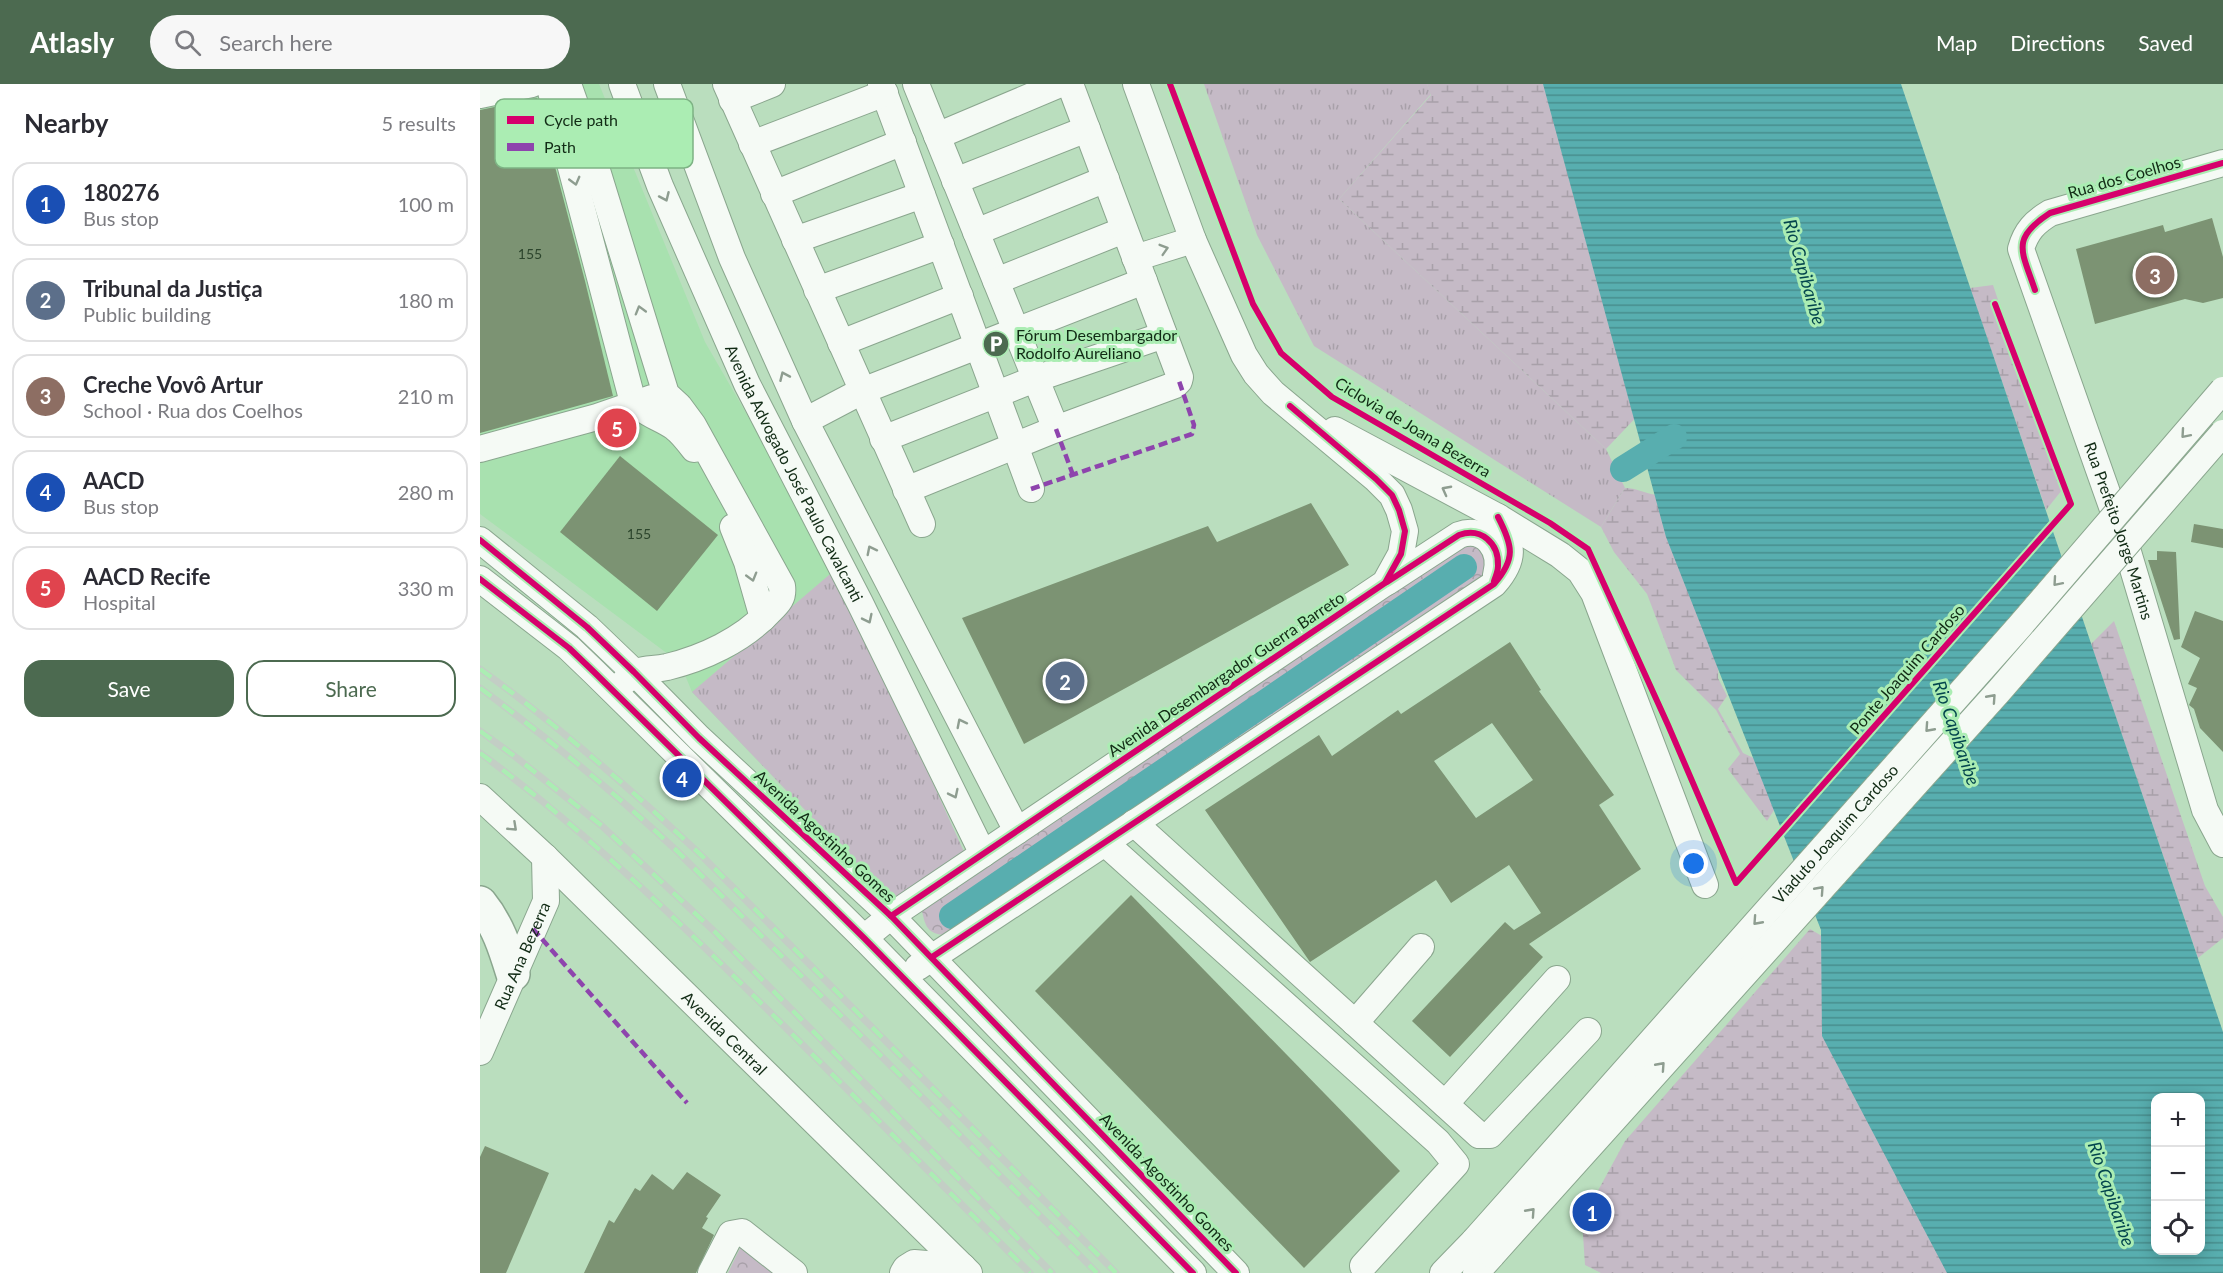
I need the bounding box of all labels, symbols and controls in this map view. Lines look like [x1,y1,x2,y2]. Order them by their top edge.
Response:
search box [150,15,570,69]
text: Atlasly [30,25,114,59]
icon: search [171,26,204,59]
text: Search here [219,29,333,56]
text: Map [1936,30,1977,55]
text: Directions [2010,30,2105,55]
text: Saved [2138,30,2193,55]
legend [495,99,693,168]
text: Nearby [24,107,109,139]
text: Cycle path [544,110,618,129]
text: 5 results [381,111,456,135]
text: Path [544,137,576,156]
street label: Rua dos Coelhos [2065,151,2183,202]
one-way arrow [567,176,580,186]
text: 180276 [83,179,160,206]
one-way arrow [658,191,670,202]
text: 1 [40,192,51,216]
text: 100 m [398,192,454,216]
text: Bus stop [83,206,159,230]
water label: Rio Capibaribe [1779,216,1831,327]
one-way arrow [1158,244,1169,257]
house number: 155 [518,245,542,262]
pin: 3 [2136,252,2174,297]
text: Tribunal da Justiça [83,275,263,302]
text: 2 [40,288,51,312]
text: 180 m [398,288,454,312]
text: Public building [83,302,211,326]
one-way arrow [635,305,647,316]
place label: Fórum Desembargador Rodolfo Aureliano [1016,325,1177,362]
parking icon: Fórum Desembargador Rodolfo Aureliano [981,329,1011,359]
street label: Avenida Advogado José Paulo Cavalcanti [722,342,868,605]
text: Creche Vovô Artur [83,371,263,398]
one-way arrow [780,371,792,382]
street label: Ciclovia de Joana Bezerra [1332,373,1494,481]
text: 3 [40,384,51,408]
text: 210 m [398,384,454,408]
text: School · Rua dos Coelhos [83,398,303,422]
pin: 5 [598,406,636,450]
one-way arrow [2181,427,2192,438]
street label: Rua Prefeito Jorge Martins [2081,439,2158,622]
text: AACD [83,467,144,494]
text: 4 [40,480,51,504]
text: 280 m [398,480,454,504]
one-way arrow [1442,486,1452,497]
text: Bus stop [83,494,159,518]
house number: 155 [627,525,651,542]
one-way arrow [867,546,879,557]
text: AACD Recife [83,563,210,590]
one-way arrow [744,572,757,582]
one-way arrow [2054,575,2065,586]
text: 5 [40,576,51,600]
text: 330 m [398,576,454,600]
street label: Avenida Desembargador Guerra Barreto [1104,587,1348,760]
text: Hospital [83,590,156,614]
street label: Ponte Joaquim Cardoso [1845,600,1968,737]
one-way arrow [861,612,873,623]
pin: 2 [1046,658,1084,704]
button: Save [24,660,234,717]
button: Share [246,660,456,717]
water label: Rio Capibaribe [1929,677,1985,788]
one-way arrow [1985,694,1996,705]
one-way arrow [957,719,968,730]
one-way arrow [1925,721,1936,732]
pin: 4 [662,756,702,800]
street label: Viaduto Joaquim Cardoso [1768,760,1902,907]
street label: Avenida Agostinho Gomes [751,766,900,906]
one-way arrow [946,788,958,799]
one-way arrow [506,820,517,831]
your location [1679,849,1708,878]
one-way arrow [1813,886,1824,897]
street label: Rua Ana Bezerra [490,899,553,1012]
one-way arrow [1753,915,1764,925]
street label: Avenida Central [678,987,771,1079]
one-way arrow [1654,1063,1665,1073]
map controls [2151,1093,2205,1255]
button: + [2151,1093,2205,1147]
street label: Avenida Agostinho Gomes [1096,1109,1239,1255]
water label: Rio Capibaribe [2084,1138,2140,1249]
button: − [2151,1147,2205,1201]
pin: 1 [1572,1190,1612,1234]
button: locate [2151,1201,2205,1255]
one-way arrow [1524,1208,1535,1218]

